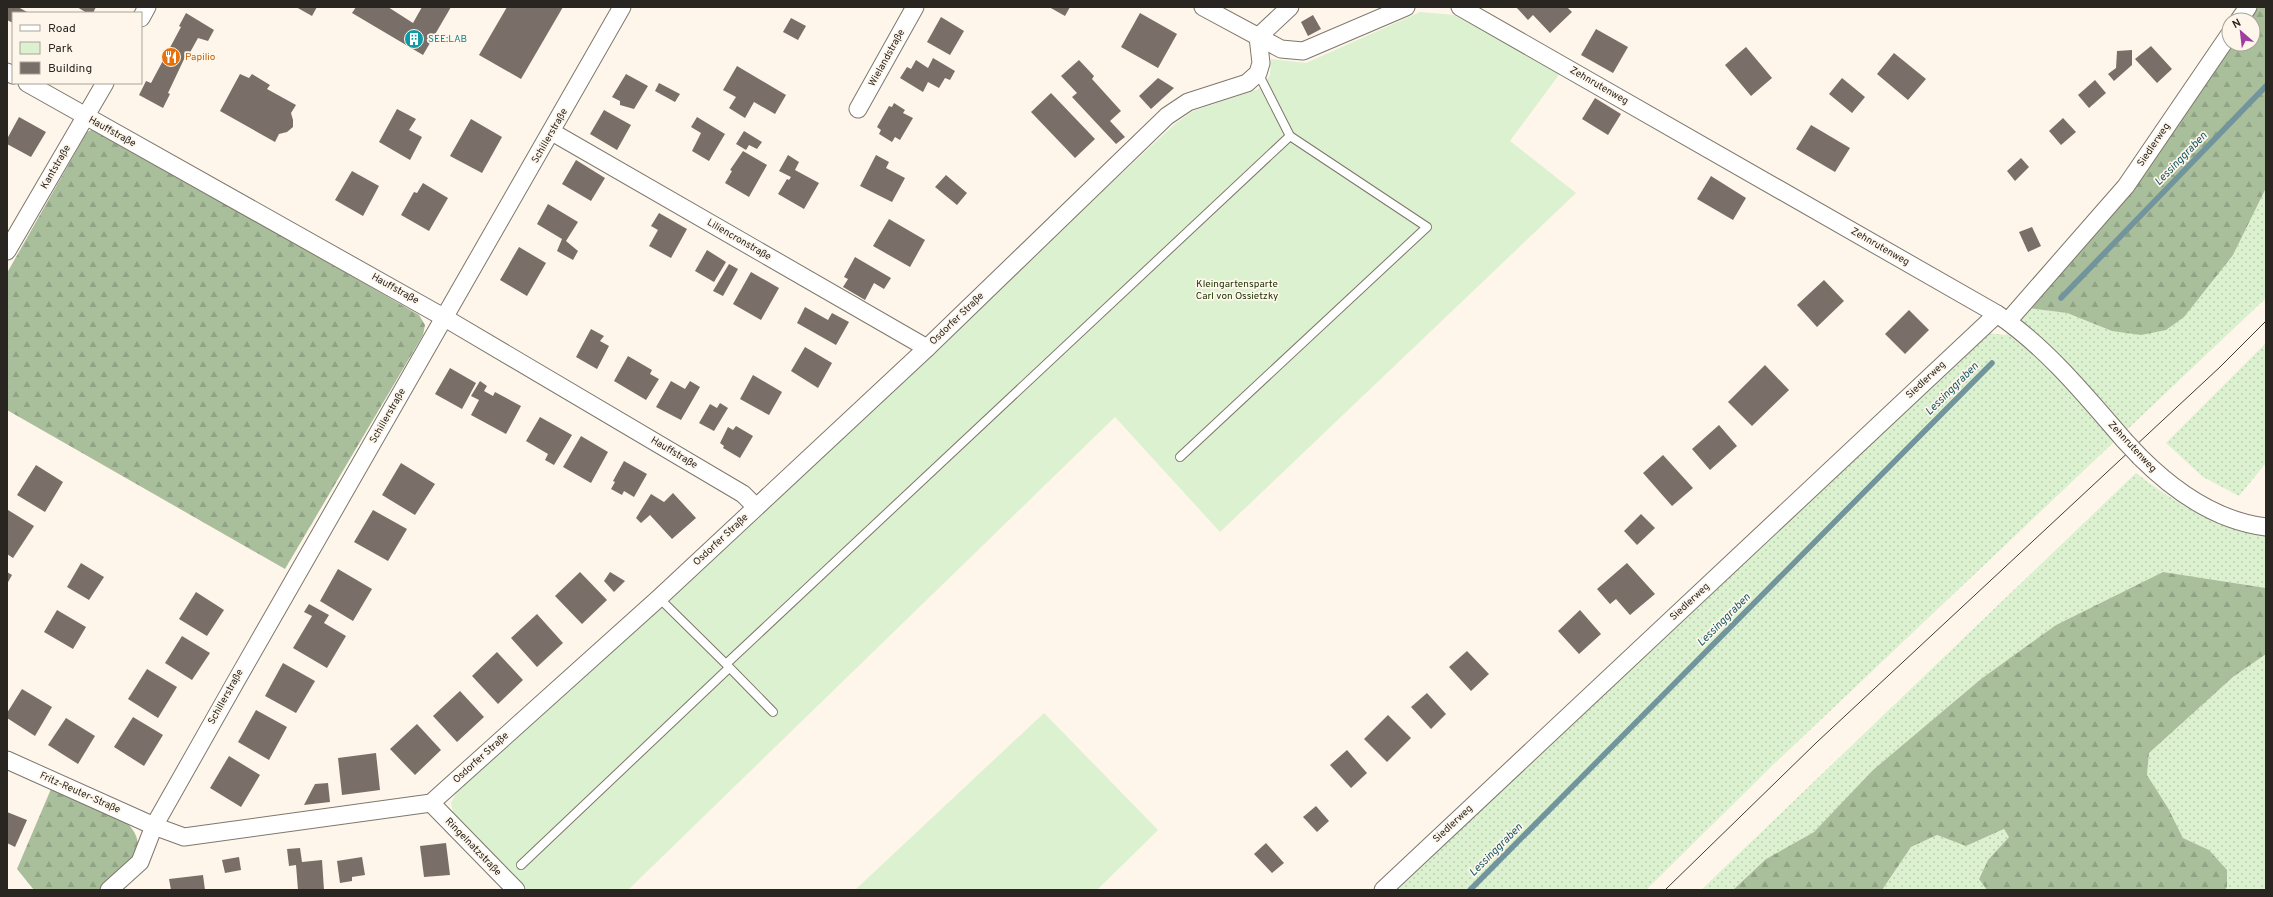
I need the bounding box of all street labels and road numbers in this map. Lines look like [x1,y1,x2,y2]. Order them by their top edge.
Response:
street label: Wielandstraße [866,27,908,89]
street label: Zehnrutenweg [1567,64,1631,108]
street label: Schillerstraße [529,106,571,166]
street label: Hauffstraße [86,114,138,150]
street label: Siedlerweg [2135,121,2173,169]
street label: Kantstraße [38,143,74,191]
street label: Liliencronstraße [704,216,774,264]
street label: Zehnrutenweg [1848,225,1912,269]
street label: Hauffstraße [369,271,421,307]
street label: Osdorfer Straße [927,290,987,348]
street label: Siedlerweg [1903,358,1949,402]
street label: Schillerstraße [367,386,409,446]
street label: Zehnrutenweg [2105,419,2159,475]
street label: Hauffstraße [648,434,700,472]
street label: Osdorfer Straße [691,511,751,569]
street label: Siedlerweg [1667,580,1713,624]
street label: Schillerstraße [205,667,247,727]
street label: Osdorfer Straße [450,730,512,786]
street label: Fritz-Reuter-Straße [38,769,122,817]
street label: Siedlerweg [1430,802,1476,846]
street label: Ringelnatzstraße [442,815,504,879]

